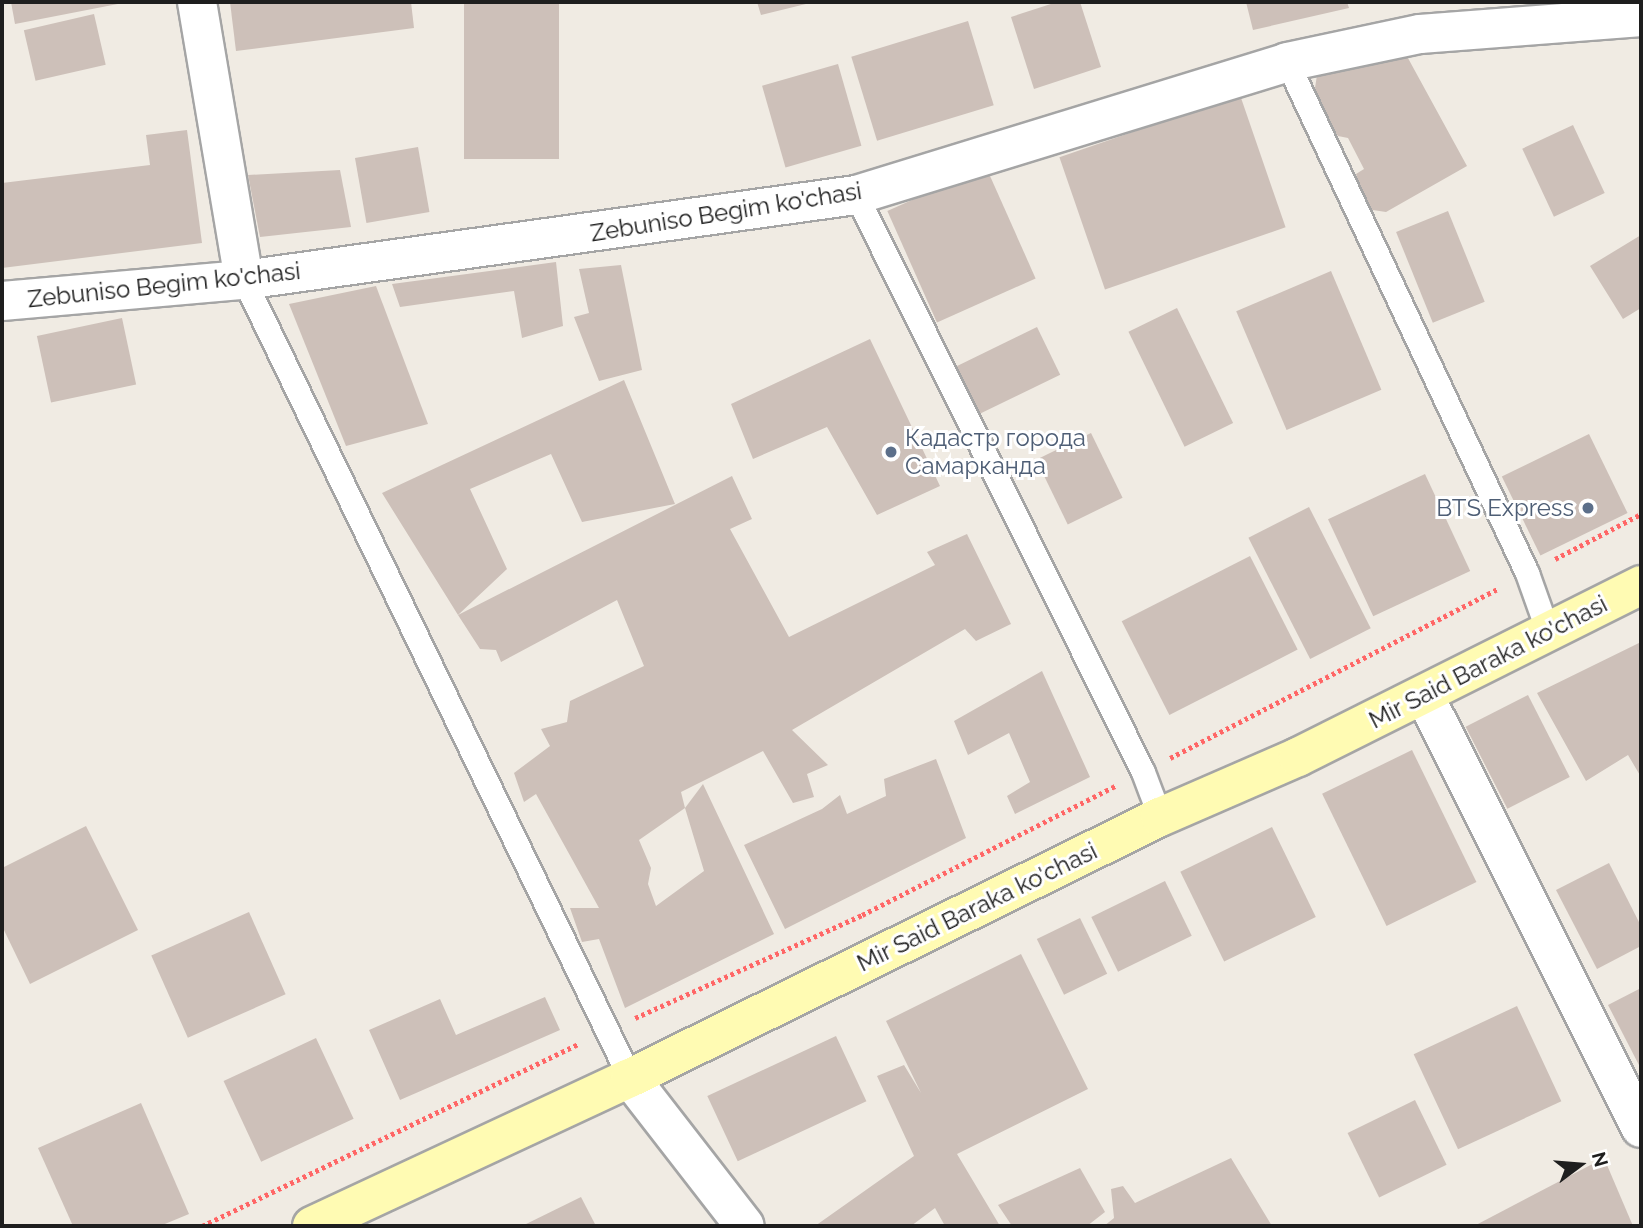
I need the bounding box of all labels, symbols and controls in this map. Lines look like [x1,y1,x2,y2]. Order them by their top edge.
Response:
street label: Zebuniso Begim ko'chasi [588,176,864,248]
street label: Zebuniso Begim ko'chasi [26,256,302,314]
place label: Кадастр города Самарканда [905,424,1086,480]
marker: Кадастр города Самарканда [883,444,899,460]
place label: BTS Express [1436,494,1574,522]
marker: BTS Express [1580,500,1596,516]
street label: Mir Said Baraka ko'chasi [1364,589,1612,735]
street label: Mir Said Baraka ko'chasi [852,836,1102,978]
north arrow [1545,1130,1615,1200]
text: N [1588,1149,1613,1169]

